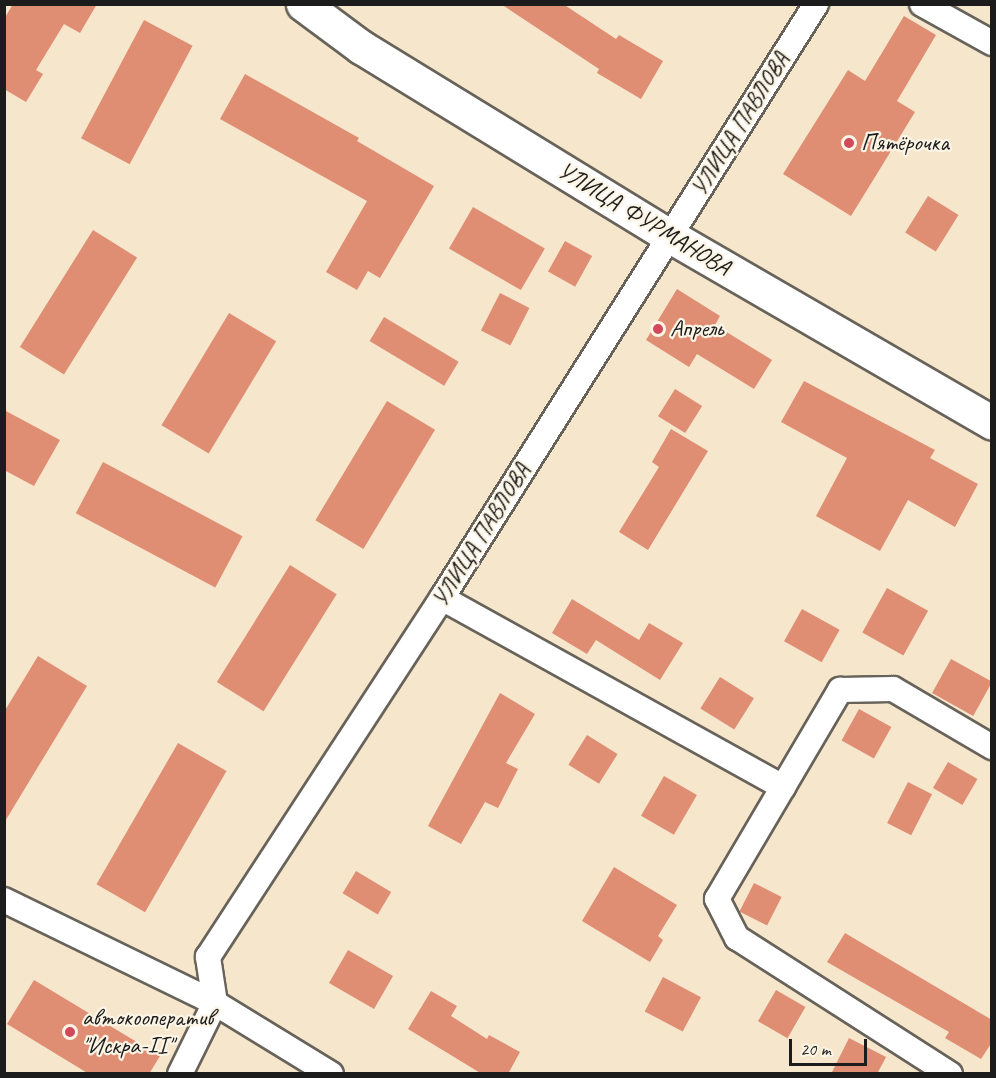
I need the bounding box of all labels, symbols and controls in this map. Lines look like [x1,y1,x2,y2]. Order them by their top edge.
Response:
street label: УЛИЦА ПАВЛОВА [684,47,796,201]
place label: Пятёрочка [861,129,949,157]
marker: Пятёрочка [842,136,856,150]
street label: УЛИЦА ФУРМАНОВА [554,157,734,281]
place label: Апрель [670,315,724,343]
marker: Апрель [651,322,665,336]
street label: УЛИЦА ПАВЛОВА [425,458,537,612]
place label: автокооператив "Искра-II" [82,1004,214,1060]
marker: автокооператив "Искра-II" [63,1025,77,1039]
scale bar [792,1027,870,1065]
text: 20 m [800,1038,831,1060]

